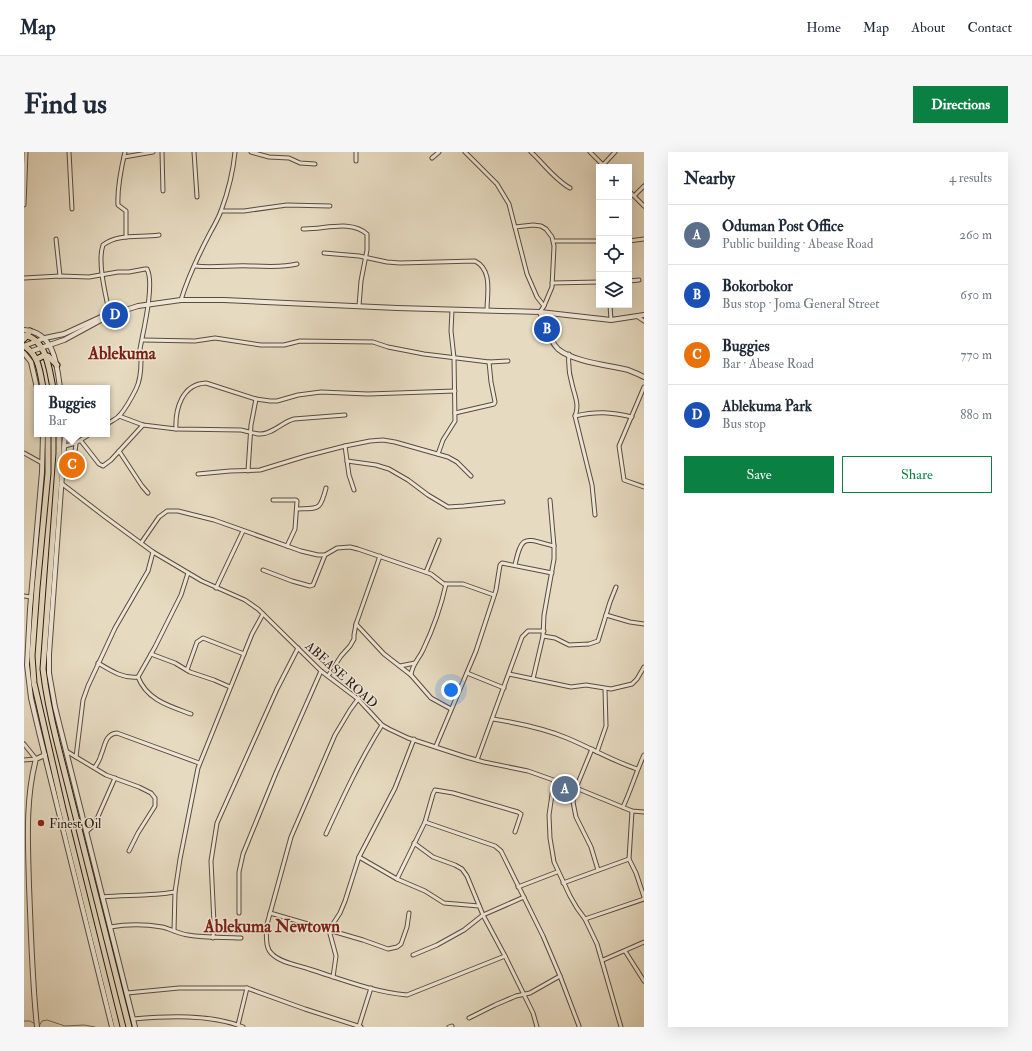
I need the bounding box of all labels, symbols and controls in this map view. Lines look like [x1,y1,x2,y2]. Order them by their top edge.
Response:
text: Map [20,16,56,40]
text: Home [806,19,841,36]
text: Map [863,19,889,36]
text: About [911,19,945,36]
text: Contact [967,19,1012,36]
button: Directions [913,86,1008,123]
text: Find us [24,87,107,122]
map controls [596,164,632,308]
button: + [596,164,632,200]
text: Nearby [684,168,735,189]
text: 4 results [949,170,992,186]
button: − [596,200,632,236]
text: Oduman Post Office [722,217,843,236]
text: A [693,227,701,243]
text: 260 m [959,227,992,243]
button: locate [596,236,632,272]
text: Public building · Abease Road [722,236,873,252]
button: layers [596,272,632,308]
text: Bokorbokor [722,277,793,296]
text: B [693,287,701,303]
text: 650 m [960,287,992,303]
text: Bus stop · Joma General Street [722,296,879,312]
pin: D [102,300,128,330]
pin: B [534,314,560,344]
text: Buggies [722,337,770,356]
district label: Ablekuma [87,343,157,364]
text: C [692,347,702,363]
text: 770 m [961,347,992,363]
text: Bar · Abease Road [722,356,814,372]
popup [34,385,110,437]
text: Buggies [48,394,96,413]
text: Ablekuma Park [722,397,812,416]
text: D [692,407,702,423]
text: 880 m [960,407,992,423]
text: Bar [48,413,67,429]
text: Bus stop [722,416,766,432]
pin: C [59,450,85,480]
button: Save [684,456,834,493]
button: Share [842,456,992,493]
street label: ABEASE ROAD [301,637,381,711]
your location [441,680,461,700]
pin: A [552,774,578,804]
place label: Finest Oil [49,816,102,832]
marker: Finest Oil [36,818,46,828]
district label: Ablekuma Newtown [203,916,340,937]

